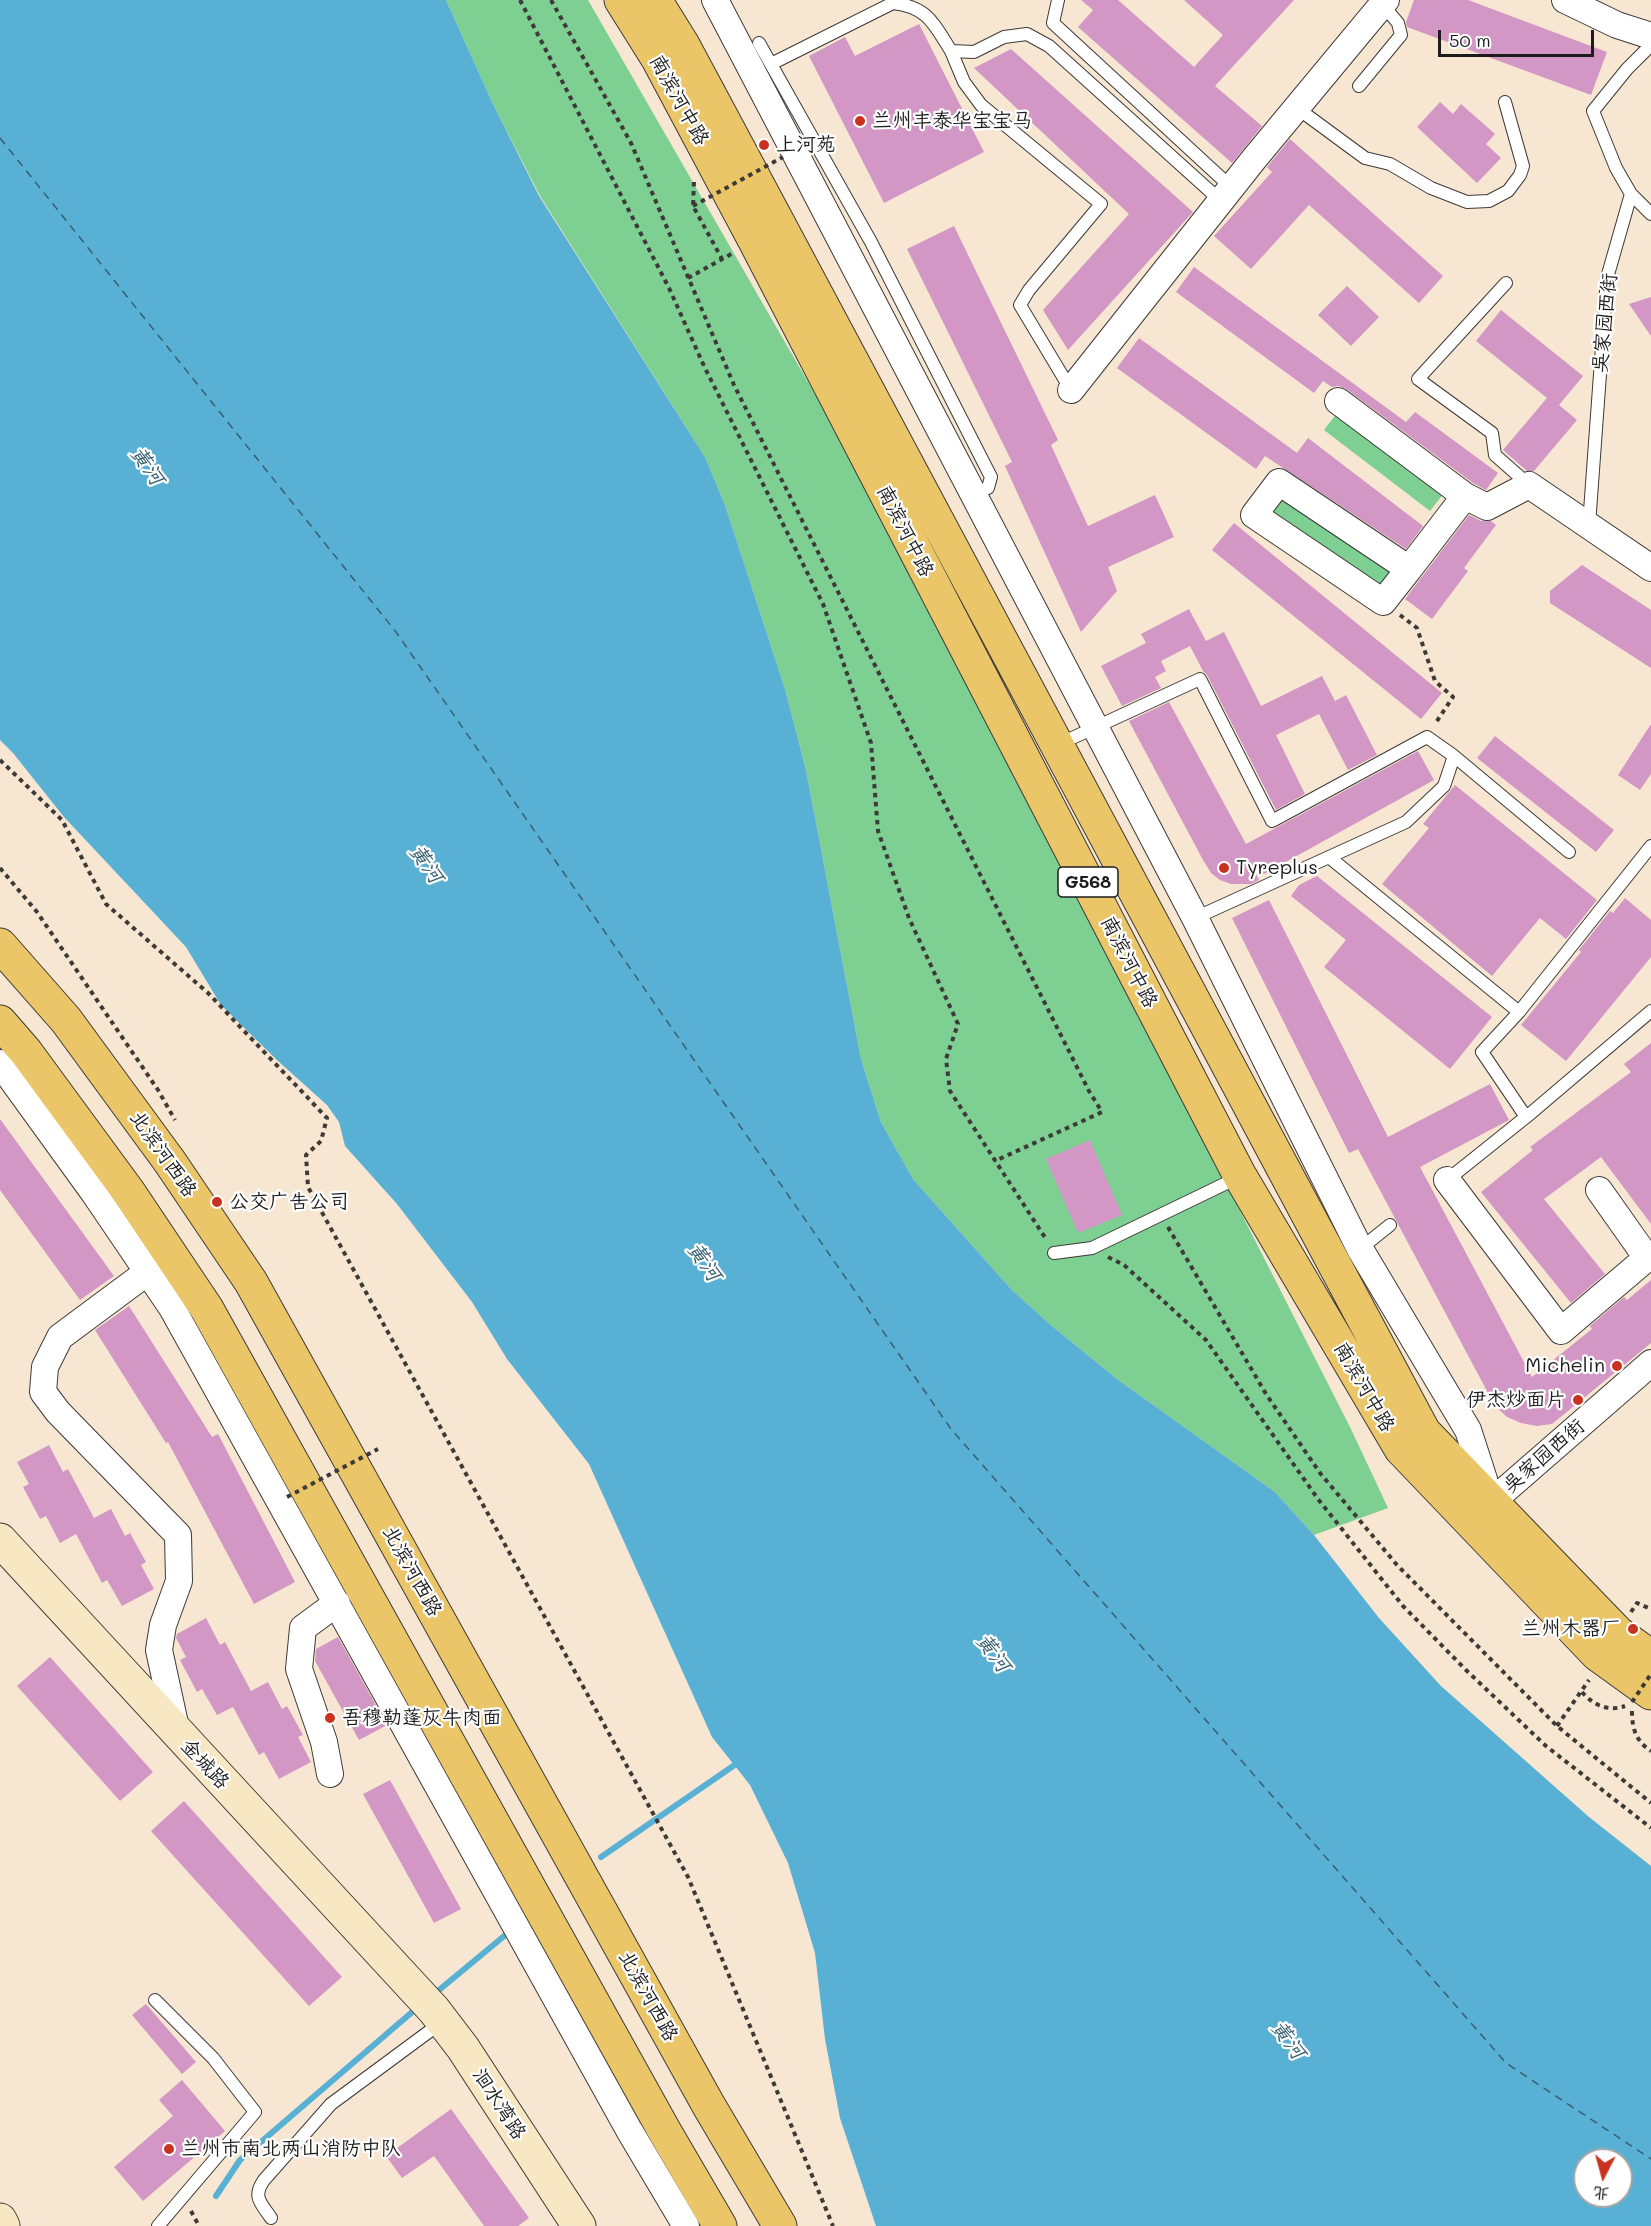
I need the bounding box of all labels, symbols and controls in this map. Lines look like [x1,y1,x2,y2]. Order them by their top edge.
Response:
scale bar [1441,18,1597,56]
text: 50 m [1449,28,1491,52]
street label: 南滨河中路 [644,50,714,150]
place label: 兰州丰泰华宝宝马 [872,109,1032,133]
marker: 兰州丰泰华宝宝马 [853,114,867,128]
place label: 上河苑 [776,133,836,157]
marker: 上河苑 [757,138,771,152]
street label: 吴家园西街 [1588,272,1622,374]
water label: 黄河 [125,442,169,490]
street label: 南滨河中路 [872,481,938,581]
water label: 黄河 [404,840,448,888]
place label: Tyreplus [1236,856,1318,880]
marker: Tyreplus [1217,861,1231,875]
road number: G568 [1058,867,1118,897]
street label: 南滨河中路 [1096,912,1162,1012]
street label: 北滨河西路 [124,1106,202,1202]
place label: 公交广告公司 [229,1190,349,1214]
marker: 公交广告公司 [210,1195,224,1209]
water label: 黄河 [682,1238,726,1286]
street label: 南滨河中路 [1329,1338,1399,1436]
place label: Michelin [1525,1354,1605,1378]
marker: Michelin [1610,1359,1624,1373]
place label: 伊杰炒面片 [1466,1388,1566,1412]
marker: 伊杰炒面片 [1571,1393,1585,1407]
street label: 吴家园西街 [1498,1414,1590,1498]
street label: 北滨河西路 [377,1521,447,1621]
place label: 兰州木器厂 [1521,1617,1621,1641]
marker: 兰州木器厂 [1626,1622,1640,1636]
water label: 黄河 [970,1629,1016,1677]
place label: 吾穆勒蓬灰牛肉面 [342,1706,502,1730]
marker: 吾穆勒蓬灰牛肉面 [323,1711,337,1725]
street label: 金城路 [176,1734,234,1794]
street label: 北滨河西路 [613,1946,683,2046]
water label: 黄河 [1265,2016,1311,2064]
street label: 洄水湾路 [467,2064,531,2144]
place label: 兰州市南北两山消防中队 [181,2137,401,2161]
marker: 兰州市南北两山消防中队 [162,2142,176,2156]
north arrow [1573,2148,1633,2208]
text: 北 [1592,2183,1610,2206]

